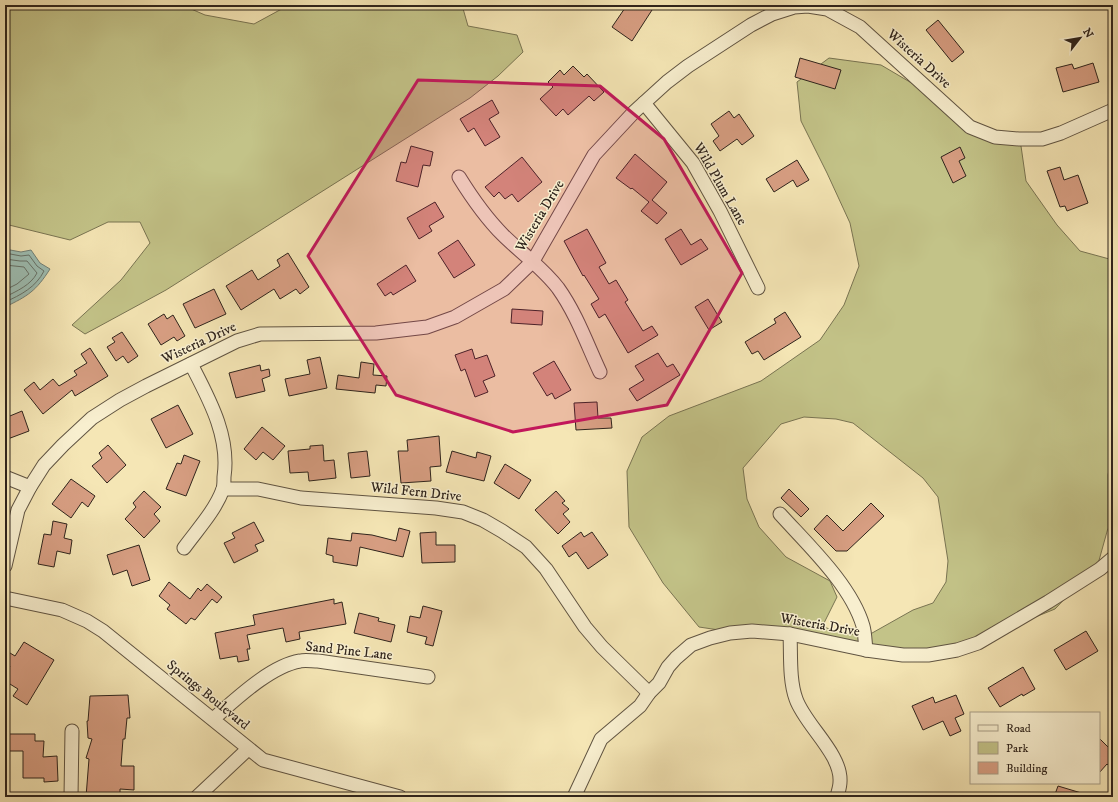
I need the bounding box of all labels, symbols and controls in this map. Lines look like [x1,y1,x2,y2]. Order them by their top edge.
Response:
north arrow [1060,18,1100,58]
street label: Wisteria Drive [882,25,955,93]
text: N [1079,26,1096,41]
street label: Wild Plum Lane [689,139,751,229]
street label: Wisteria Drive [511,177,568,256]
street label: Wisteria Drive [158,318,239,369]
street label: Wild Fern Drive [369,478,463,506]
street label: Wisteria Drive [778,609,861,641]
street label: Sand Pine Lane [305,637,394,665]
street label: Springs Boulevard [163,656,253,734]
legend [970,712,1100,784]
text: Road [1006,721,1031,736]
text: Park [1006,741,1028,756]
text: Building [1006,761,1047,776]

